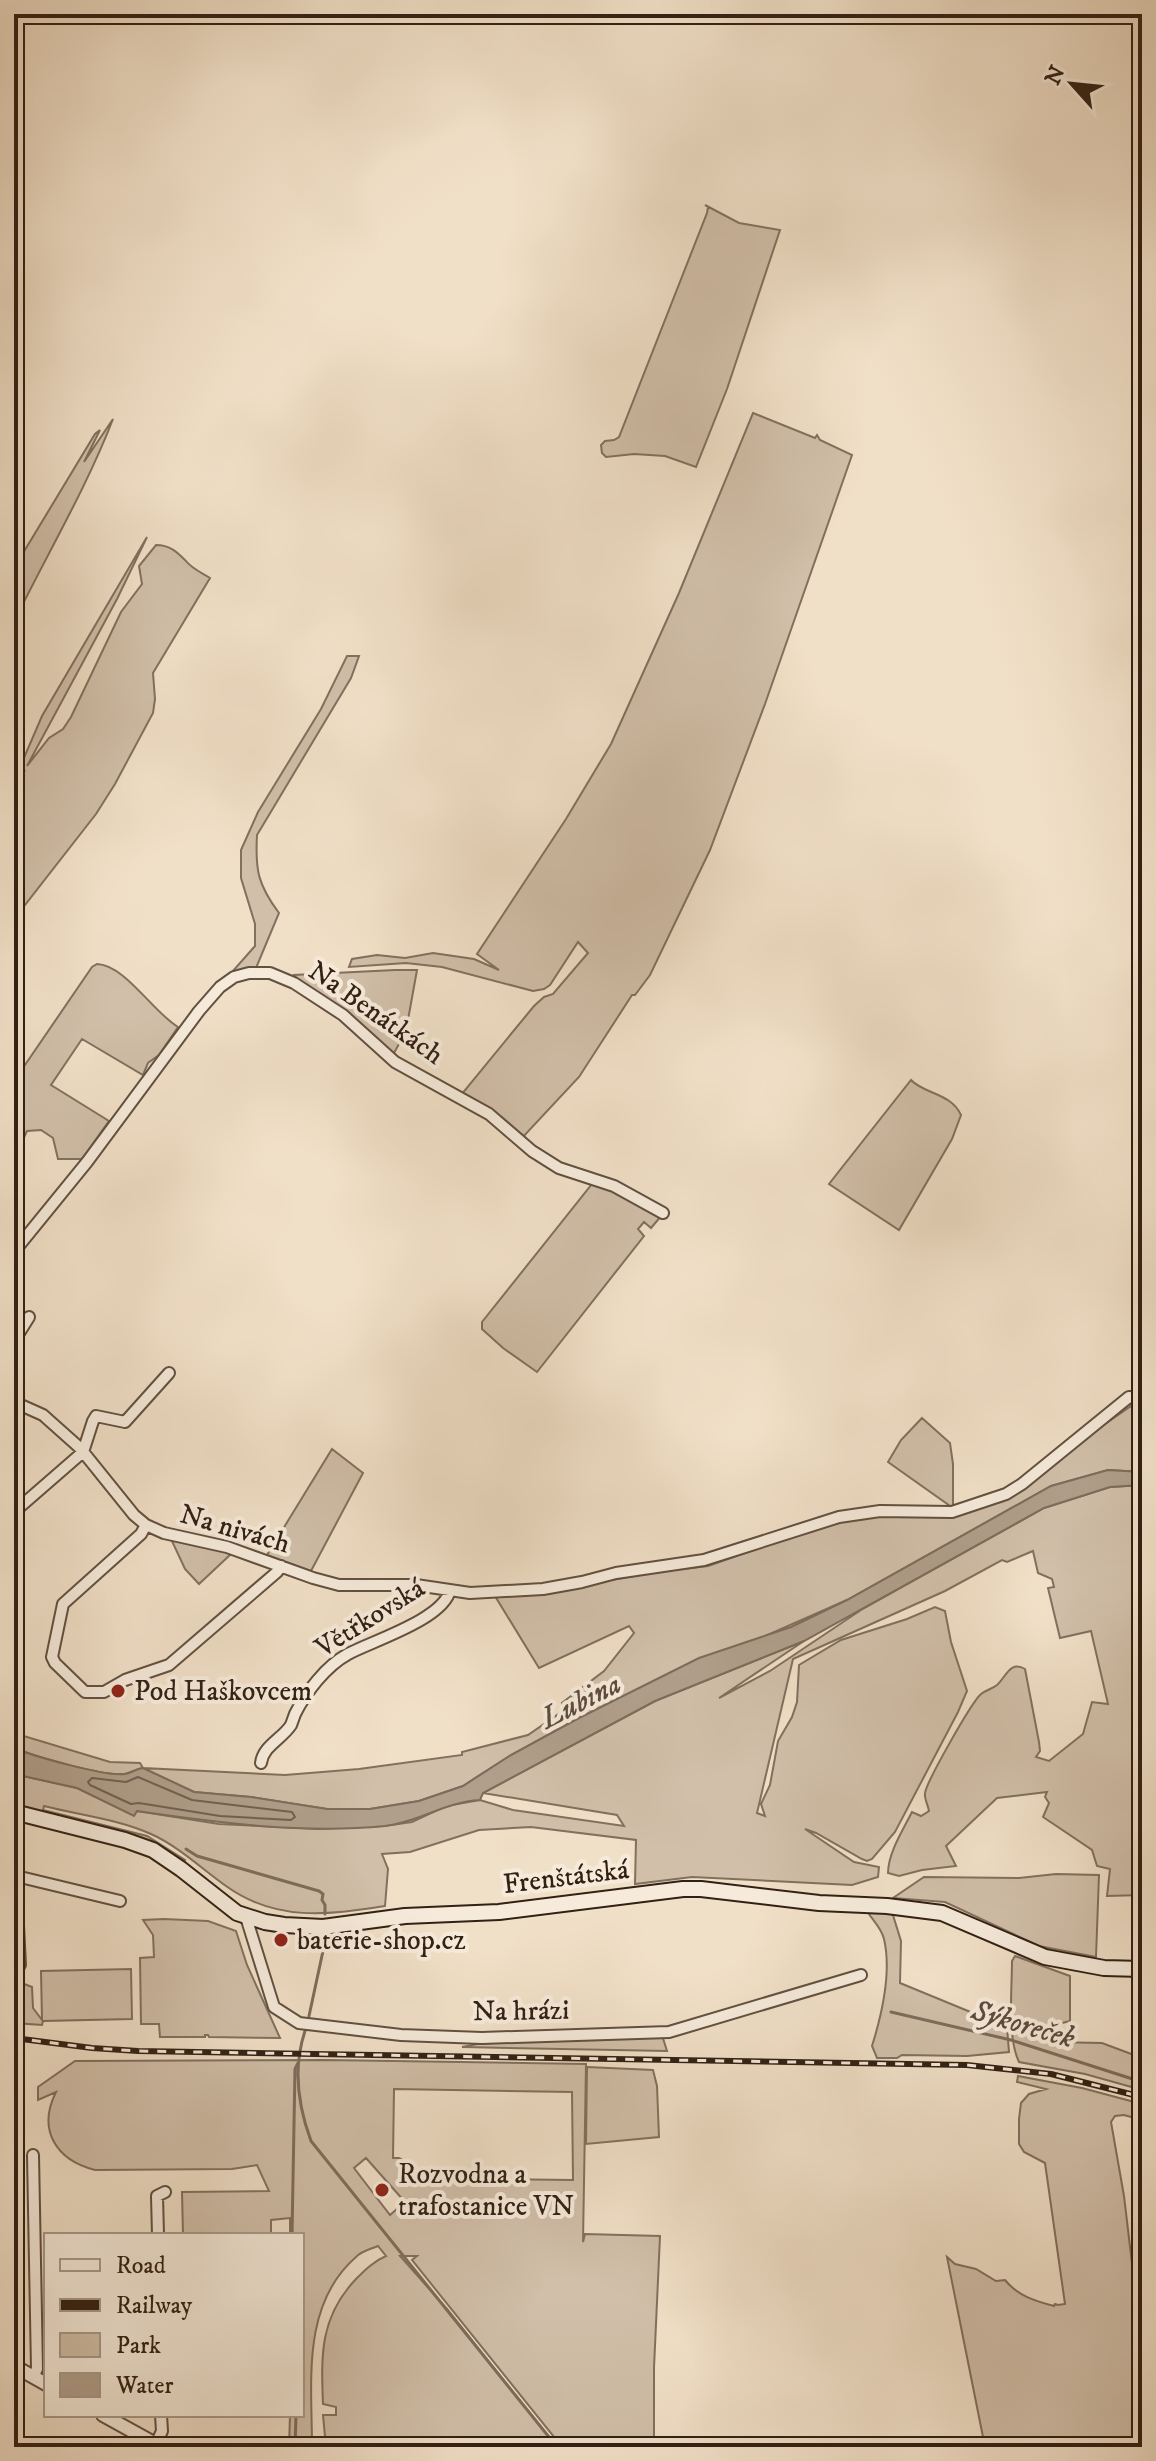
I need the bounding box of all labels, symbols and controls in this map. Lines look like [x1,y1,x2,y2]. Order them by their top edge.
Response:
north arrow [1032,44,1112,124]
text: N [1039,61,1072,90]
street label: Na Benátkách [301,953,451,1073]
street label: Na nivách [176,1497,294,1561]
street label: Větřkovská [308,1571,431,1666]
water label: Lubina [533,1666,628,1739]
place label: Pod Haškovcem [134,1674,312,1709]
marker: Pod Haškovcem [109,1682,127,1700]
street label: Frenštátská [501,1852,631,1902]
place label: baterie-shop.cz [297,1923,466,1958]
marker: baterie-shop.cz [272,1931,290,1949]
water label: Sýkoreček [966,1992,1079,2057]
street label: Na hrázi [472,1993,570,2029]
place label: Rozvodna a trafostanice VN [398,2157,574,2224]
marker: Rozvodna a trafostanice VN [373,2181,391,2199]
legend [44,2233,304,2417]
text: Road [116,2251,166,2281]
text: Railway [116,2291,193,2321]
text: Park [116,2331,161,2361]
text: Water [115,2371,173,2401]

